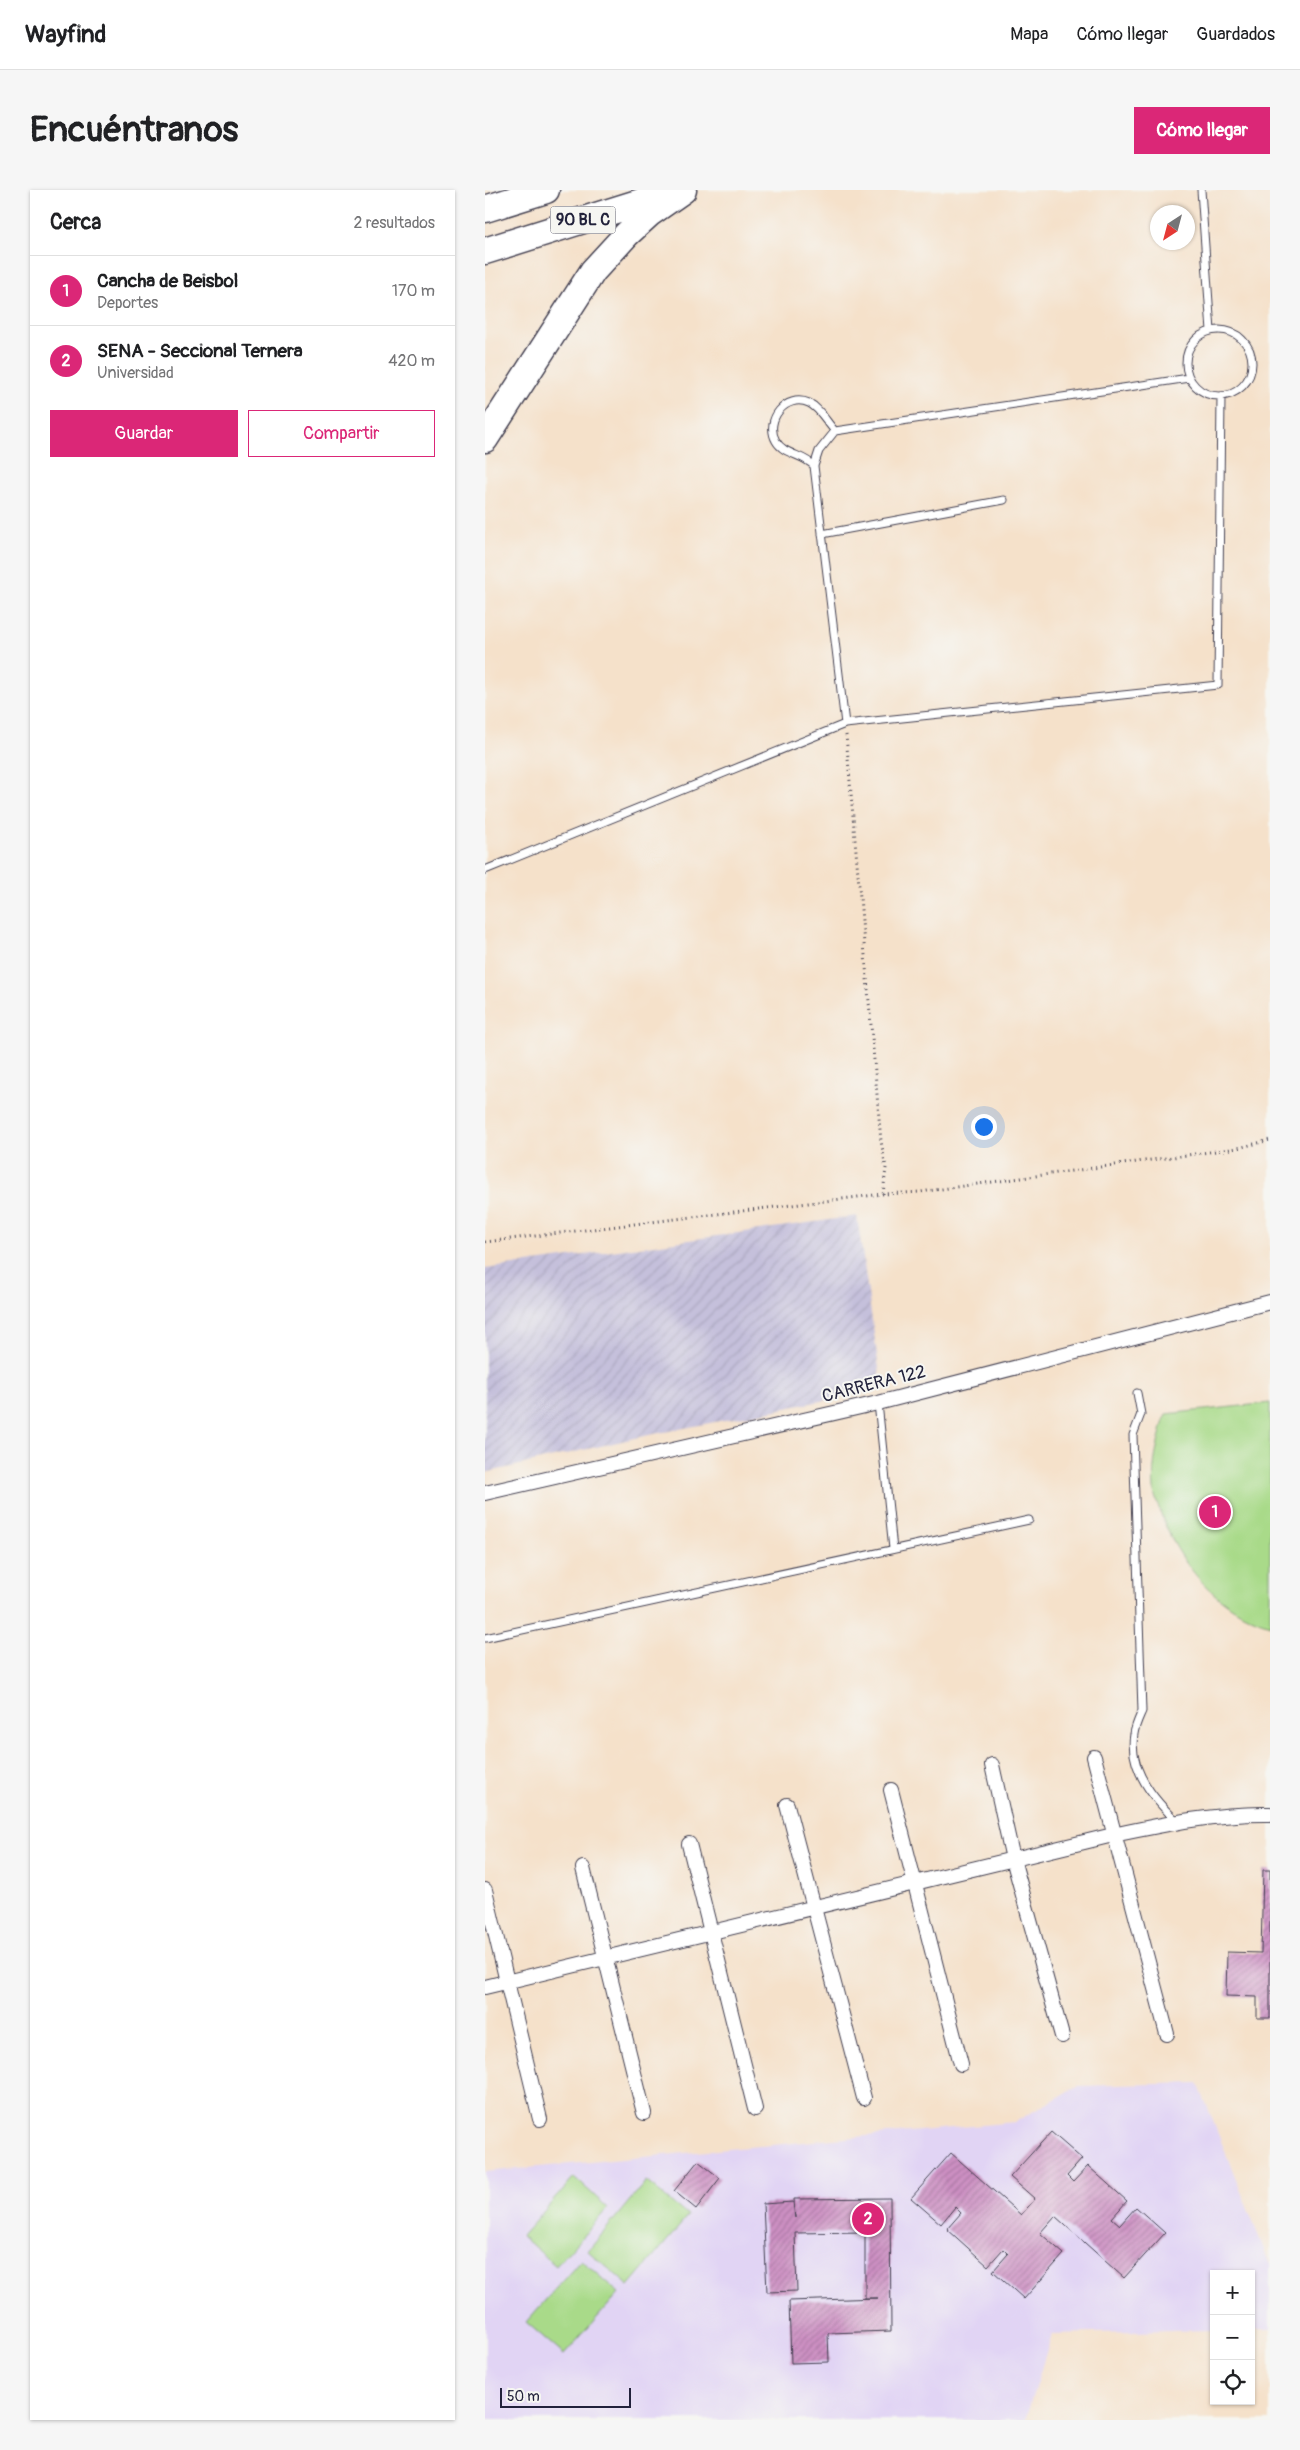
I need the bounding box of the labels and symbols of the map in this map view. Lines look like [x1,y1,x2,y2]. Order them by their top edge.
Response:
north arrow [1150,205,1195,250]
road number: 90 BL C [551,206,615,234]
your location [971,1114,997,1140]
street label: CARRERA 122 [820,1360,928,1408]
pin: 1 [1199,1493,1231,1531]
pin: 2 [852,2200,884,2238]
scale bar [500,2385,631,2408]

